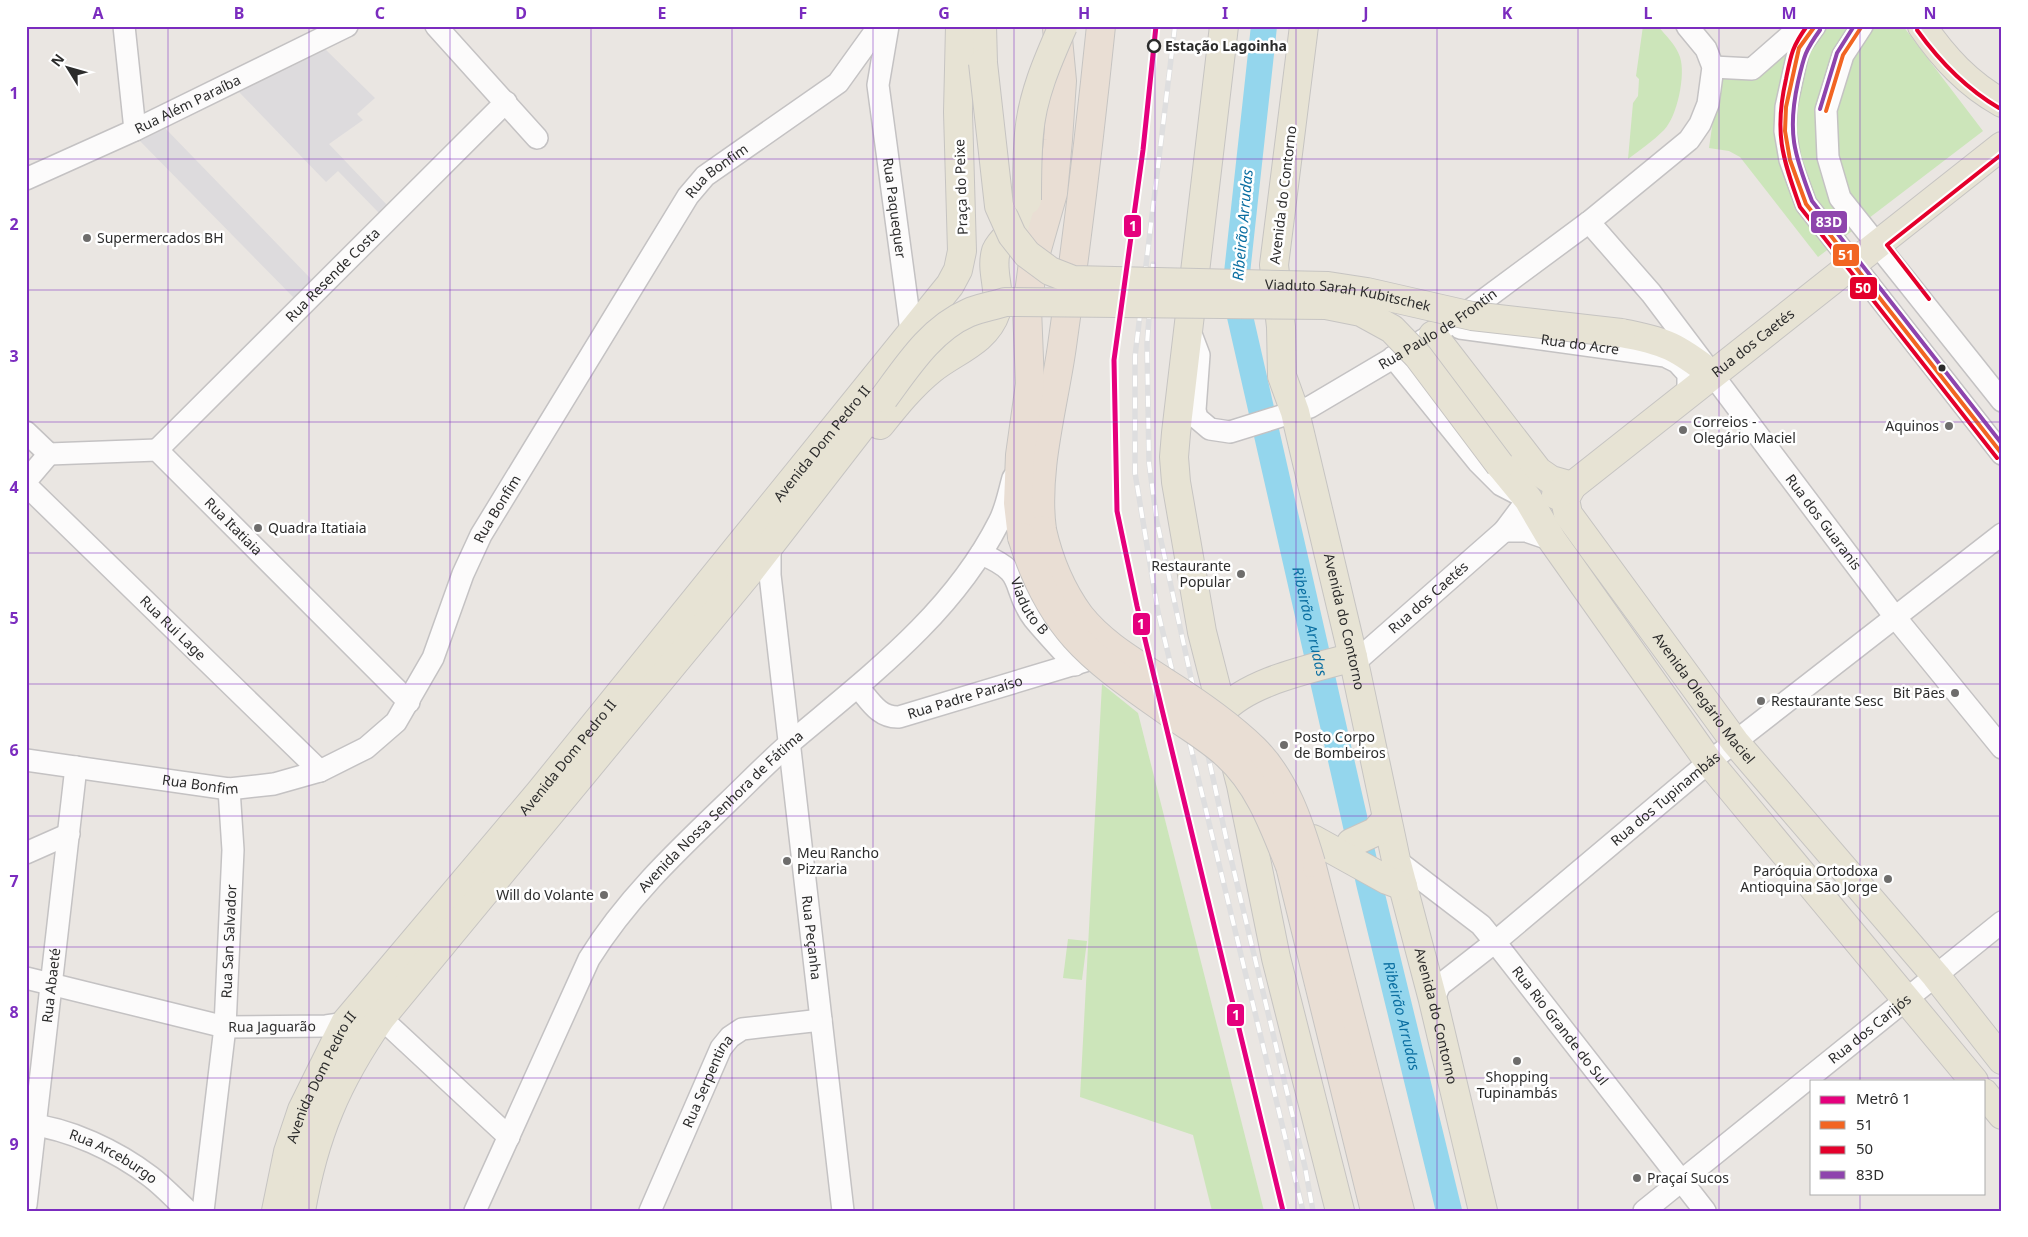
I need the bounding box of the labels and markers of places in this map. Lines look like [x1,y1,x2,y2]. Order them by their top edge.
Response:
place label: Estação Lagoinha [1165,36,1287,55]
marker: Estação Lagoinha [1147,39,1161,53]
place label: Supermercados BH [97,228,224,247]
marker: Supermercados BH [81,232,93,244]
unlabelled marker [1937,363,1947,373]
place label: Correios - Olegário Maciel [1693,412,1796,447]
place label: Aquinos [1885,416,1939,435]
marker: Aquinos [1943,420,1955,432]
marker: Correios - Olegário Maciel [1677,424,1689,436]
place label: Quadra Itatiaia [268,518,367,537]
marker: Quadra Itatiaia [252,522,264,534]
place label: Restaurante Popular [1151,556,1231,591]
marker: Restaurante Popular [1235,568,1247,580]
place label: Bit Pães [1893,683,1945,702]
marker: Bit Pães [1949,687,1961,699]
place label: Restaurante Sesc [1771,691,1884,710]
marker: Restaurante Sesc [1755,695,1767,707]
place label: Posto Corpo de Bombeiros [1294,727,1386,762]
marker: Posto Corpo de Bombeiros [1278,739,1290,751]
place label: Meu Rancho Pizzaria [797,843,879,878]
marker: Meu Rancho Pizzaria [781,855,793,867]
place label: Paróquia Ortodoxa Antioquina São Jorge [1740,861,1878,896]
marker: Paróquia Ortodoxa Antioquina São Jorge [1882,873,1894,885]
place label: Will do Volante [496,885,594,904]
marker: Will do Volante [598,889,610,901]
marker: Shopping Tupinambás [1511,1055,1523,1067]
place label: Shopping Tupinambás [1477,1067,1558,1102]
place label: Praçaí Sucos [1647,1168,1729,1187]
marker: Praçaí Sucos [1631,1172,1643,1184]

